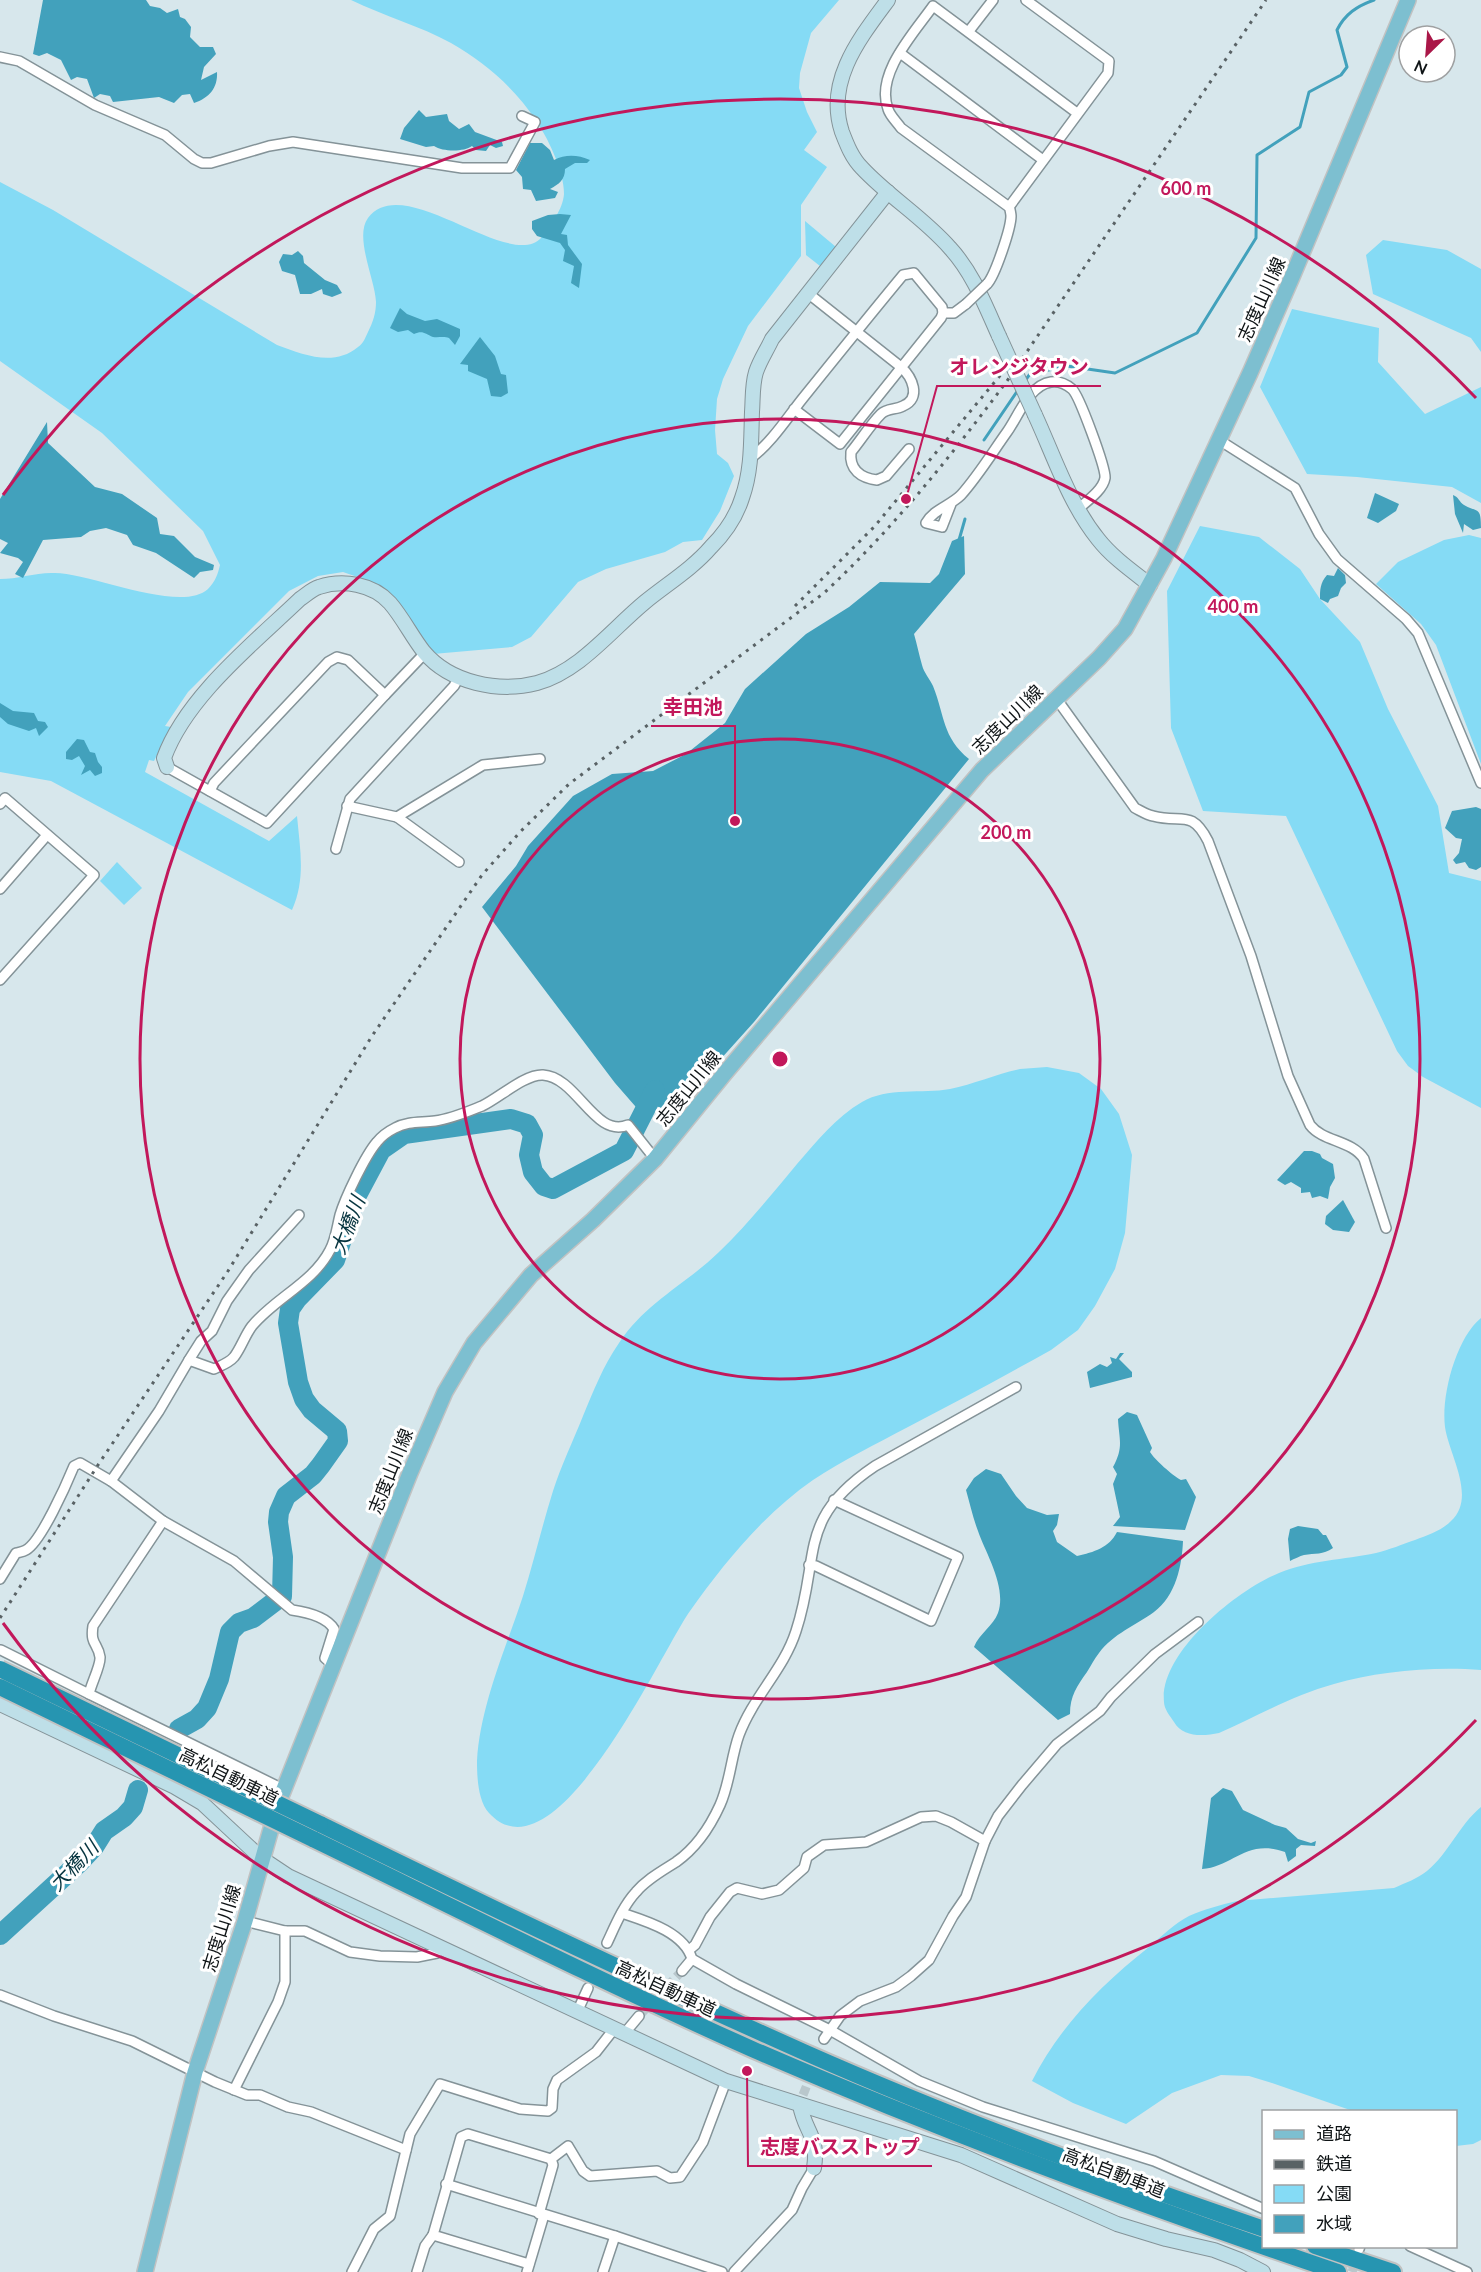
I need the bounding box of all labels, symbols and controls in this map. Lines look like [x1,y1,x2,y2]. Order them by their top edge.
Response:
north arrow [1397,24,1457,84]
text: N [1411,57,1430,79]
text: 600 m [1161,177,1211,199]
street label: 志度山川線 [1233,253,1289,345]
callout: オレンジタウン [937,348,1101,386]
text: オレンジタウン [949,354,1089,378]
text: 400 m [1208,595,1258,617]
street label: 志度山川線 [967,680,1047,758]
callout: 幸田池 [651,688,735,726]
text: 幸田池 [663,694,723,718]
text: 200 m [981,821,1031,843]
street label: 志度山川線 [651,1046,725,1130]
centre of rings [770,1049,790,1069]
water label: 大橋川 [325,1191,370,1257]
street label: 志度山川線 [363,1425,417,1517]
street label: 高松自動車道 [176,1742,282,1810]
water label: 大橋川 [44,1834,104,1895]
street label: 志度山川線 [197,1882,245,1974]
street label: 高松自動車道 [612,1955,720,2021]
legend [1262,2110,1457,2248]
text: 道路 [1316,2122,1352,2144]
callout: 志度バスストップ [748,2128,932,2166]
text: 志度バスストップ [760,2134,920,2158]
street label: 高松自動車道 [1060,2142,1168,2202]
text: 鉄道 [1316,2152,1352,2174]
text: 公園 [1316,2182,1352,2204]
text: 水域 [1316,2212,1352,2234]

